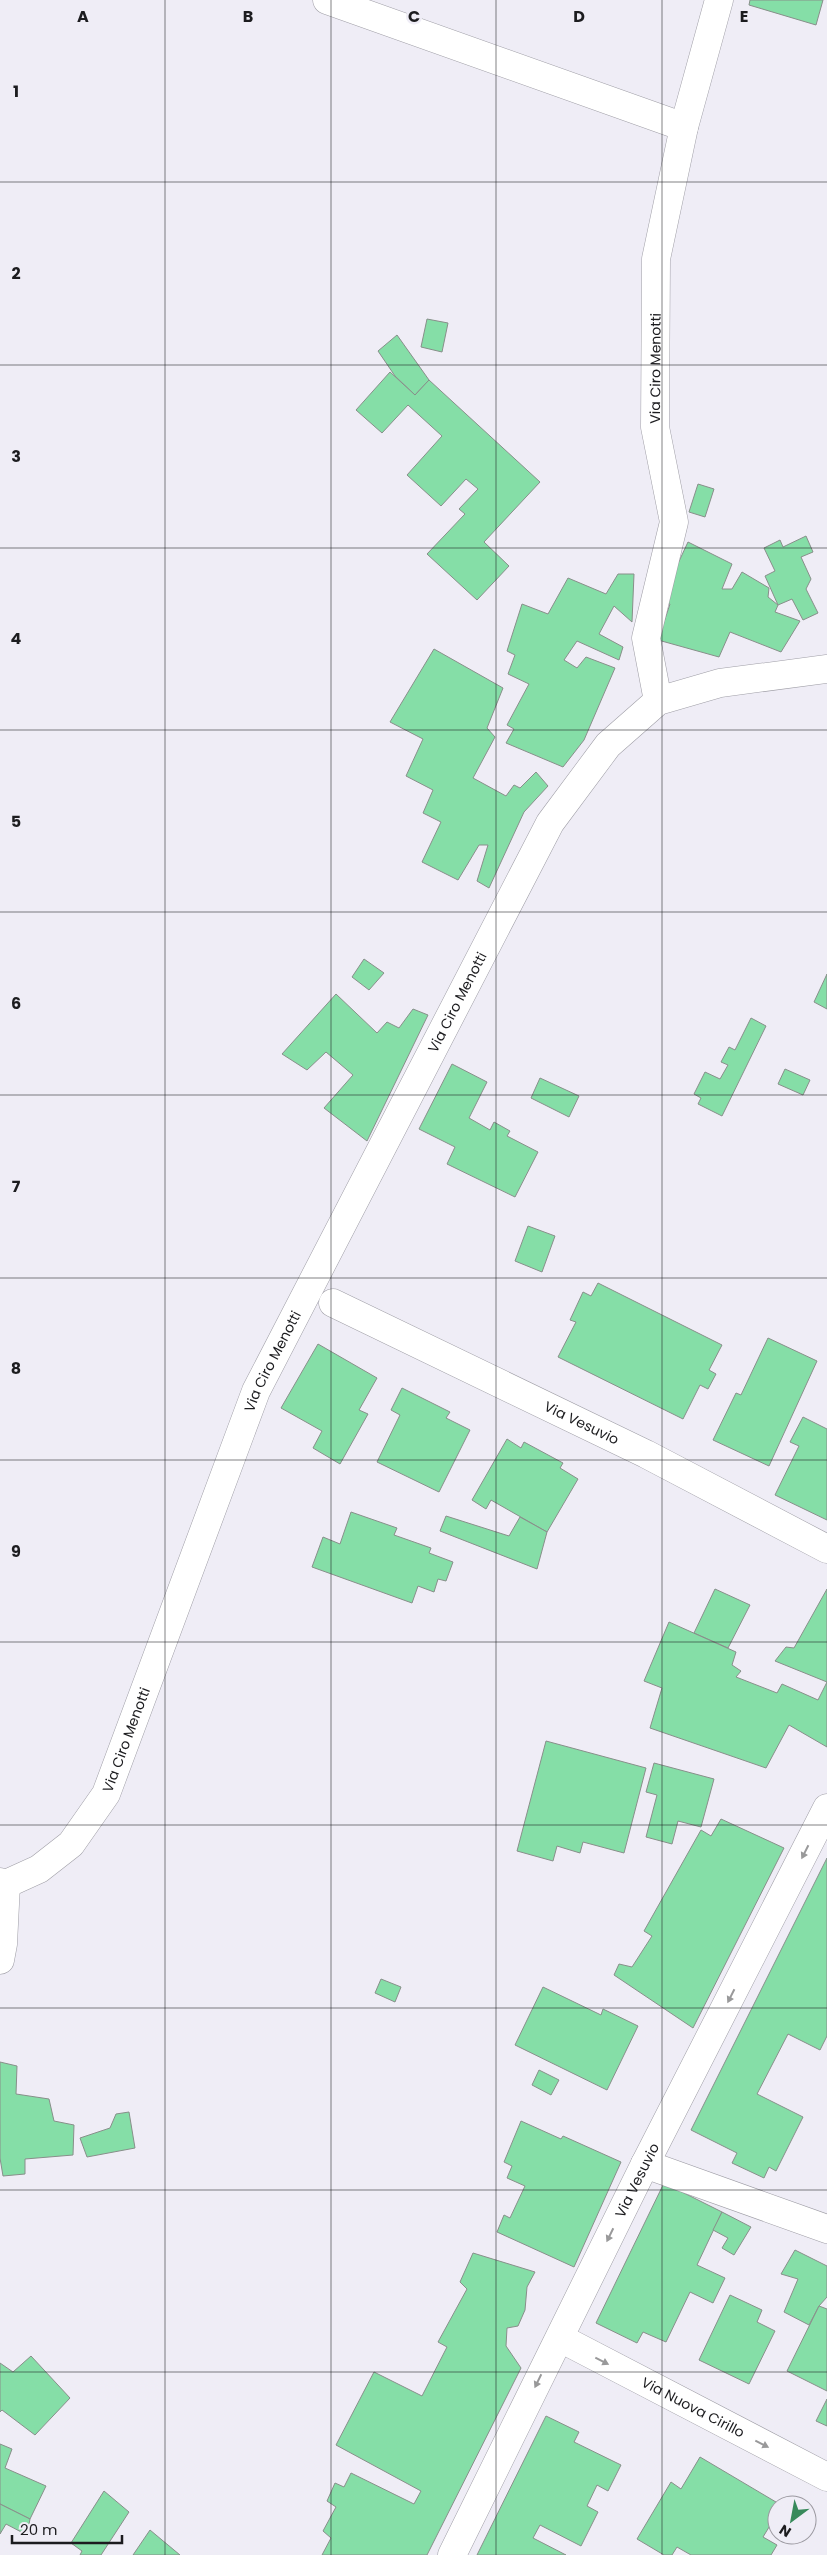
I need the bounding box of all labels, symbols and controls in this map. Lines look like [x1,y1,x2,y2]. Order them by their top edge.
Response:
text: A [77,5,89,28]
text: B [243,5,253,28]
text: C [408,5,420,28]
text: D [573,5,585,28]
text: E [740,5,748,28]
text: 1 [13,80,19,103]
text: 2 [11,262,21,285]
street label: Via Ciro Menotti [645,313,666,424]
text: 3 [11,445,21,468]
text: 4 [11,627,22,650]
text: 5 [11,810,21,833]
street label: Via Ciro Menotti [423,948,492,1056]
text: 6 [11,992,21,1015]
text: 7 [12,1175,21,1198]
street label: Via Ciro Menotti [239,1307,306,1415]
text: 8 [11,1357,21,1380]
street label: Via Vesuvio [541,1396,622,1450]
text: 9 [11,1540,21,1563]
street label: Via Ciro Menotti [97,1684,155,1795]
one-way arrow [801,1845,809,1859]
one-way arrow [727,1989,735,2004]
street label: Via Vesuvio [610,2139,664,2221]
one-way arrow [606,2228,614,2242]
one-way arrow [595,2357,610,2365]
street label: Via Nuova Cirillo [638,2372,748,2442]
one-way arrow [534,2374,542,2388]
one-way arrow [755,2440,770,2448]
north arrow [767,2495,817,2545]
scale bar [12,2512,122,2544]
text: 20 m [20,2519,58,2540]
text: N [775,2520,795,2542]

